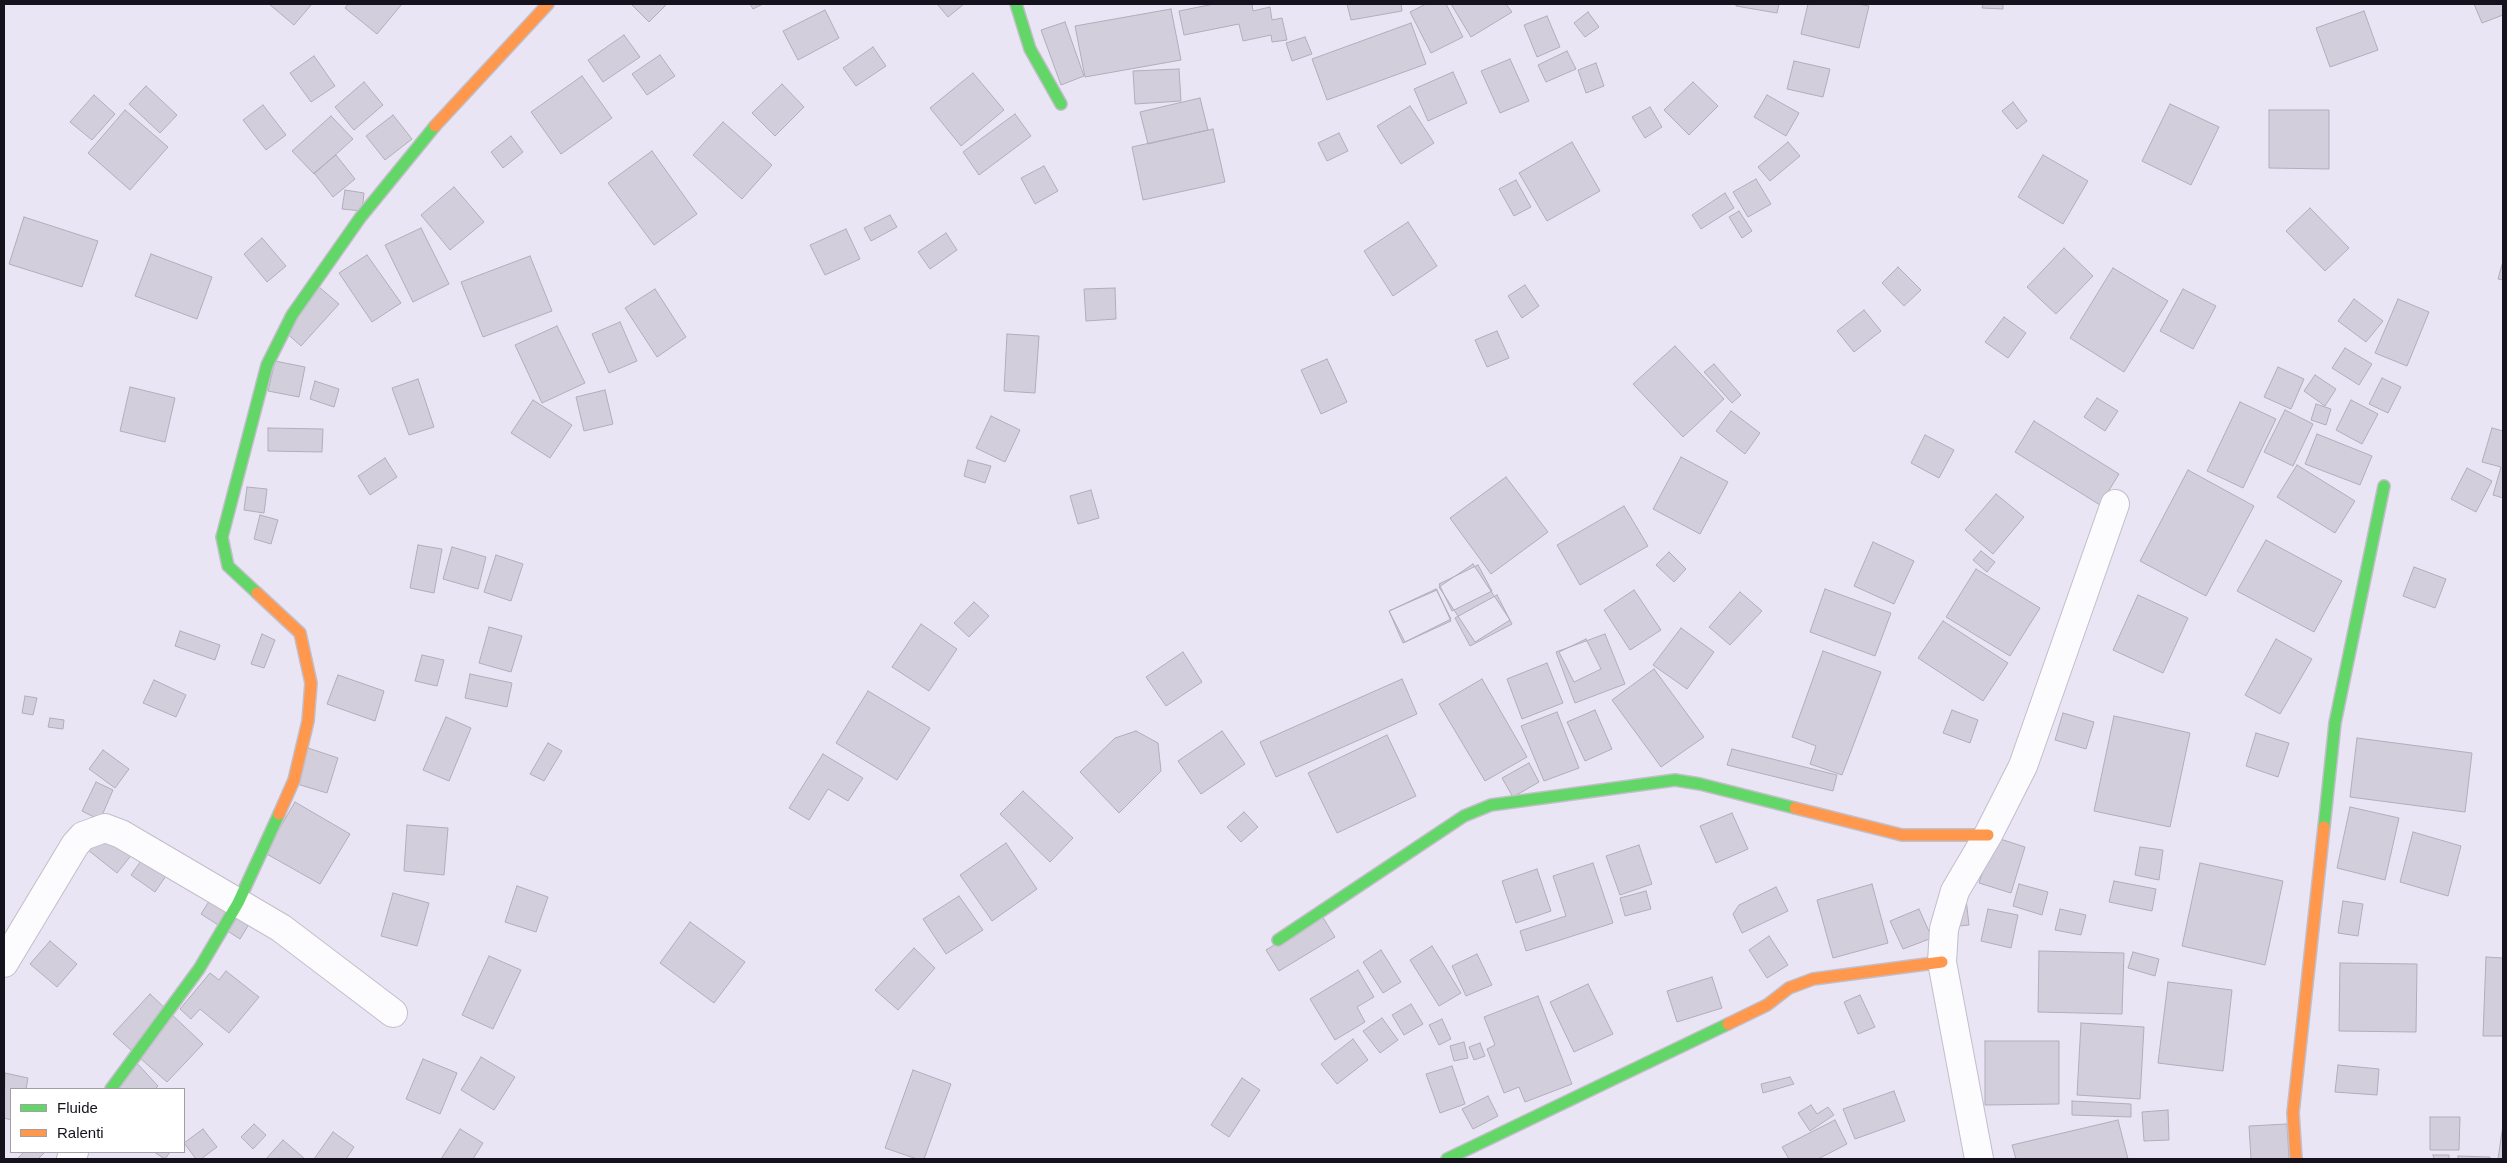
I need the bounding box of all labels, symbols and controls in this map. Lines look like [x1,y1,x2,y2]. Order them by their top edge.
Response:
legend [10,1088,185,1153]
text: Fluide [57,1099,98,1116]
text: Ralenti [57,1124,104,1141]

